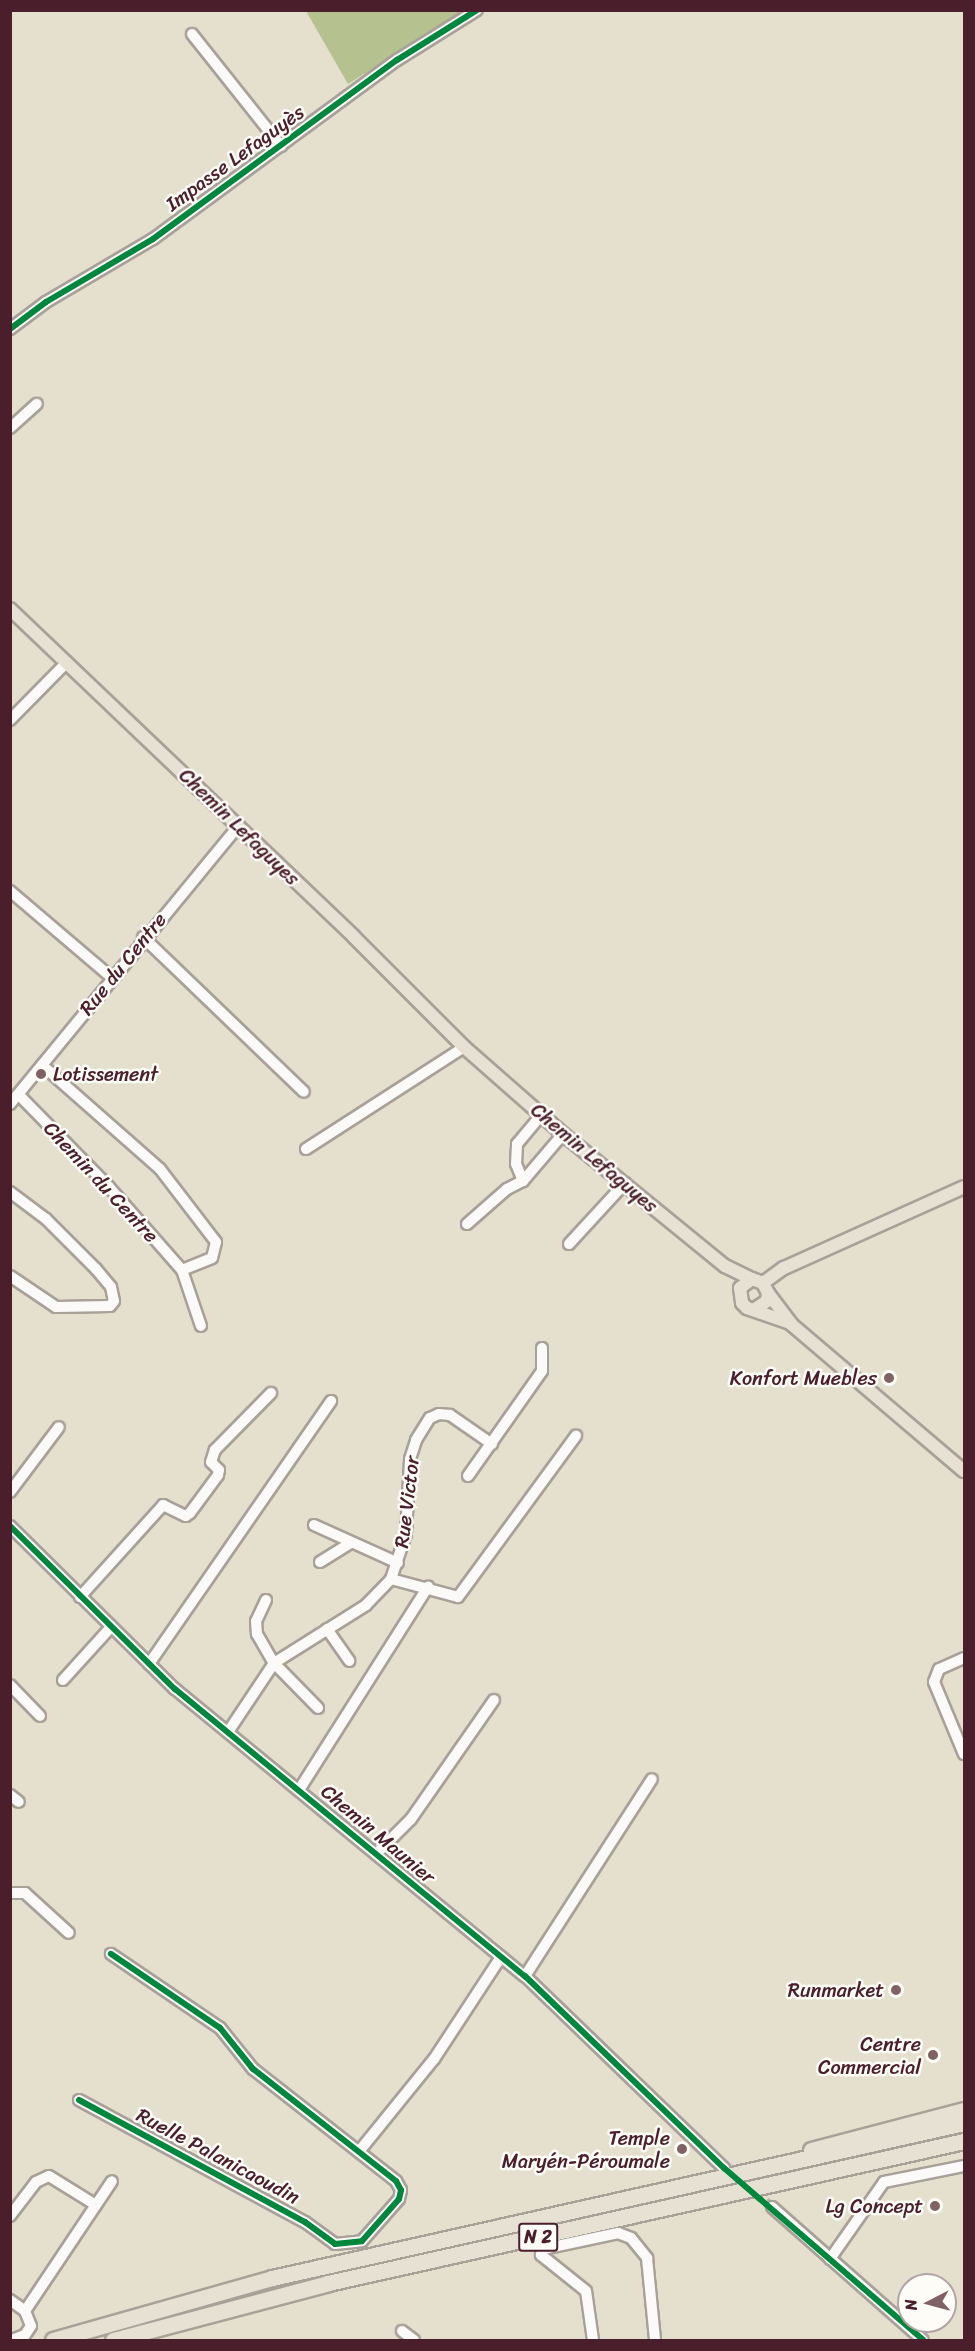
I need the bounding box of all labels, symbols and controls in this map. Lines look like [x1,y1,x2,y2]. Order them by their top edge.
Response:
street label: Impasse Lefaguyès [161,100,309,216]
street label: Chemin Lefaguyes [173,763,305,891]
street label: Rue du Centre [74,908,172,1020]
place label: Lotissement [53,1062,158,1086]
marker: Lotissement [34,1067,48,1081]
street label: Chemin Lefaguyes [525,1098,663,1218]
street label: Chemin du Centre [39,1116,163,1248]
place label: Konfort Muebles [731,1366,877,1390]
marker: Konfort Muebles [882,1371,896,1385]
street label: Rue Victor [389,1454,425,1550]
street label: Chemin Maunier [316,1779,440,1889]
place label: Runmarket [788,1978,884,2002]
marker: Runmarket [889,1983,903,1997]
place label: Centre Commercial [818,2032,921,2079]
marker: Centre Commercial [926,2048,940,2062]
street label: Ruelle Palanicaoudin [132,2103,304,2209]
place label: Temple Maryén-Péroumale [502,2126,670,2173]
marker: Temple Maryén-Péroumale [675,2142,689,2156]
place label: Lg Concept [825,2194,923,2218]
marker: Lg Concept [928,2199,942,2213]
road number: N 2 [517,2222,559,2252]
north arrow [897,2273,957,2333]
text: N [896,2298,926,2312]

